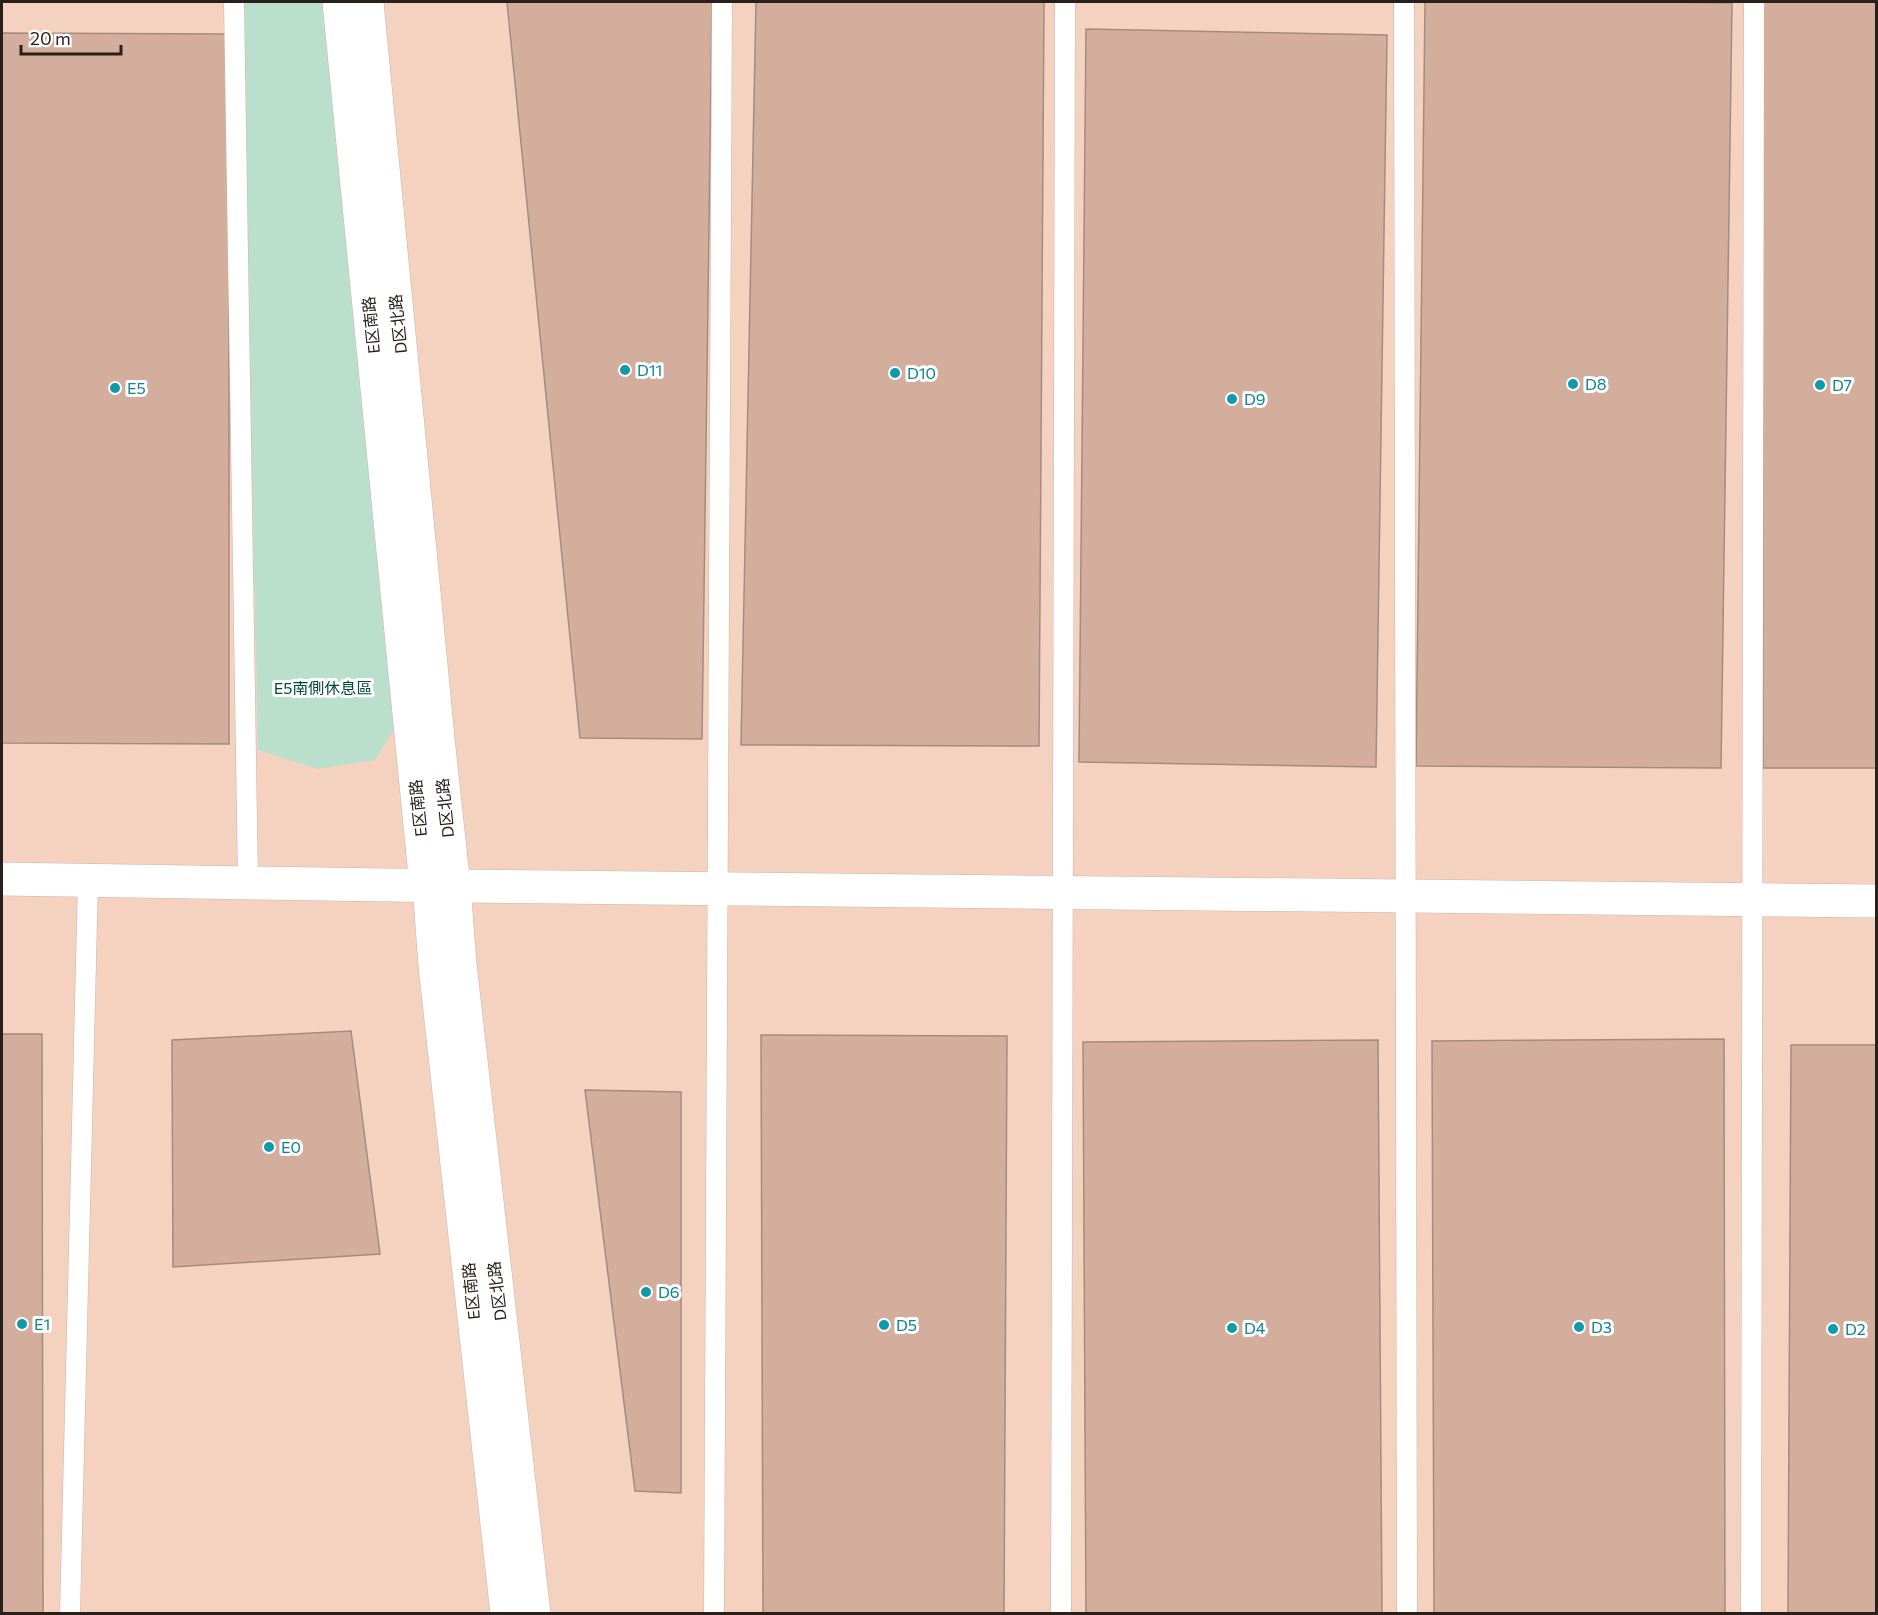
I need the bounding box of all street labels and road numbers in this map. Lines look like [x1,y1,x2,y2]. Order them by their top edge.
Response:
street label: D区北路 [385,293,410,355]
street label: E区南路 [358,295,383,355]
street label: D区北路 [432,777,457,839]
street label: E区南路 [405,778,430,838]
street label: D区北路 [483,1260,510,1322]
street label: E区南路 [458,1261,483,1321]

